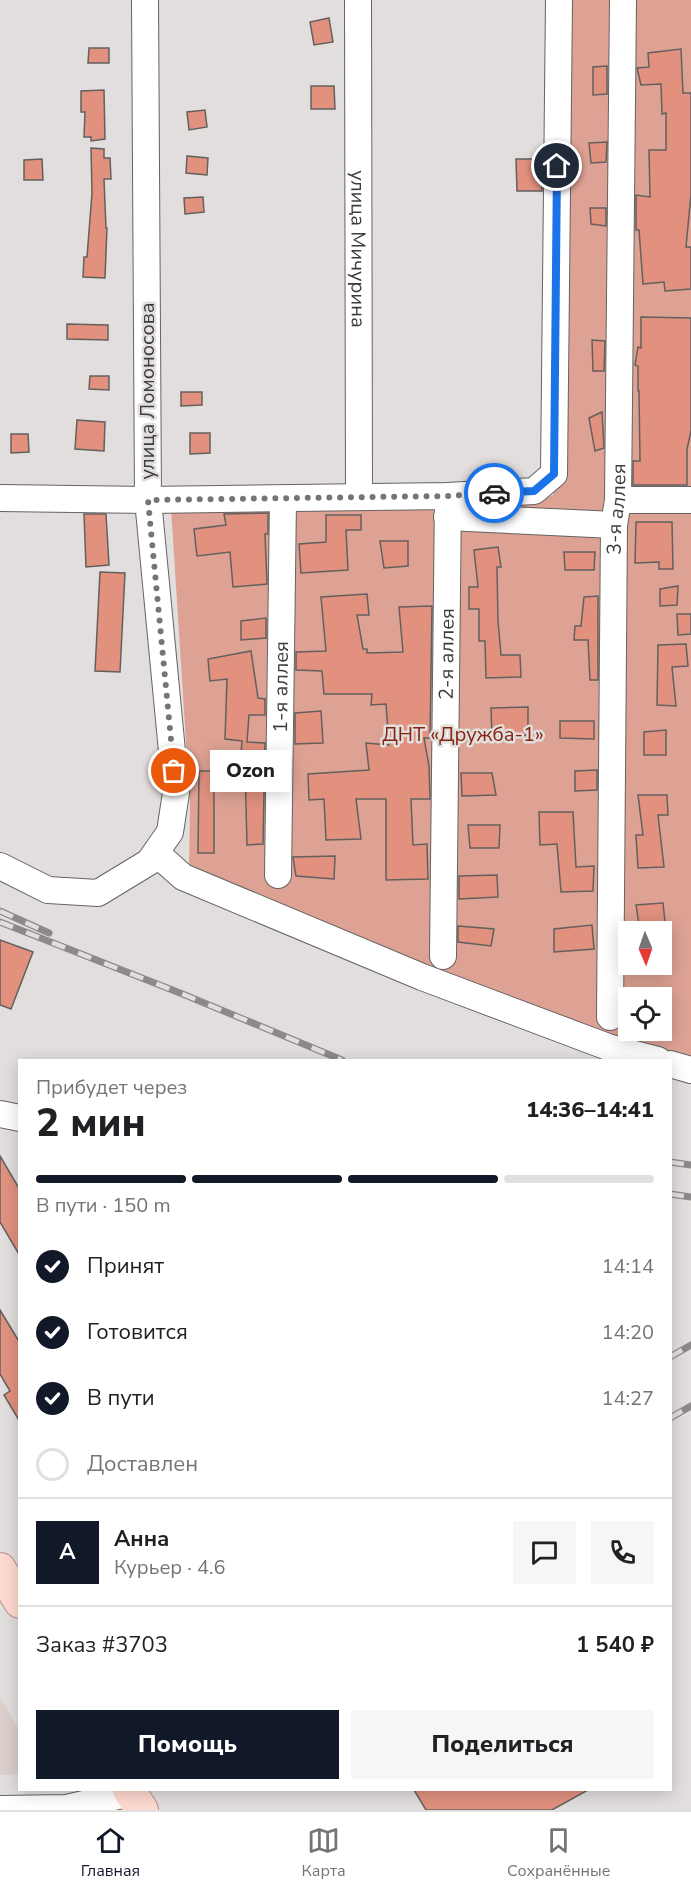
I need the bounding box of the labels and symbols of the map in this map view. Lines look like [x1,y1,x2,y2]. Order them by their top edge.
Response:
pin [531,140,582,191]
street label: улица Мичурина [344,170,372,328]
street label: улица Ломоносова [134,302,161,480]
courier [464,463,524,523]
street label: 3-я аллея [601,463,632,555]
street label: 2-я аллея [433,608,461,700]
street label: 1-я аллея [267,641,295,733]
park label: ДНТ «Дружба-1» [382,721,544,748]
pin [148,745,199,796]
callout: Ozon [210,750,291,792]
north arrow [618,921,672,975]

